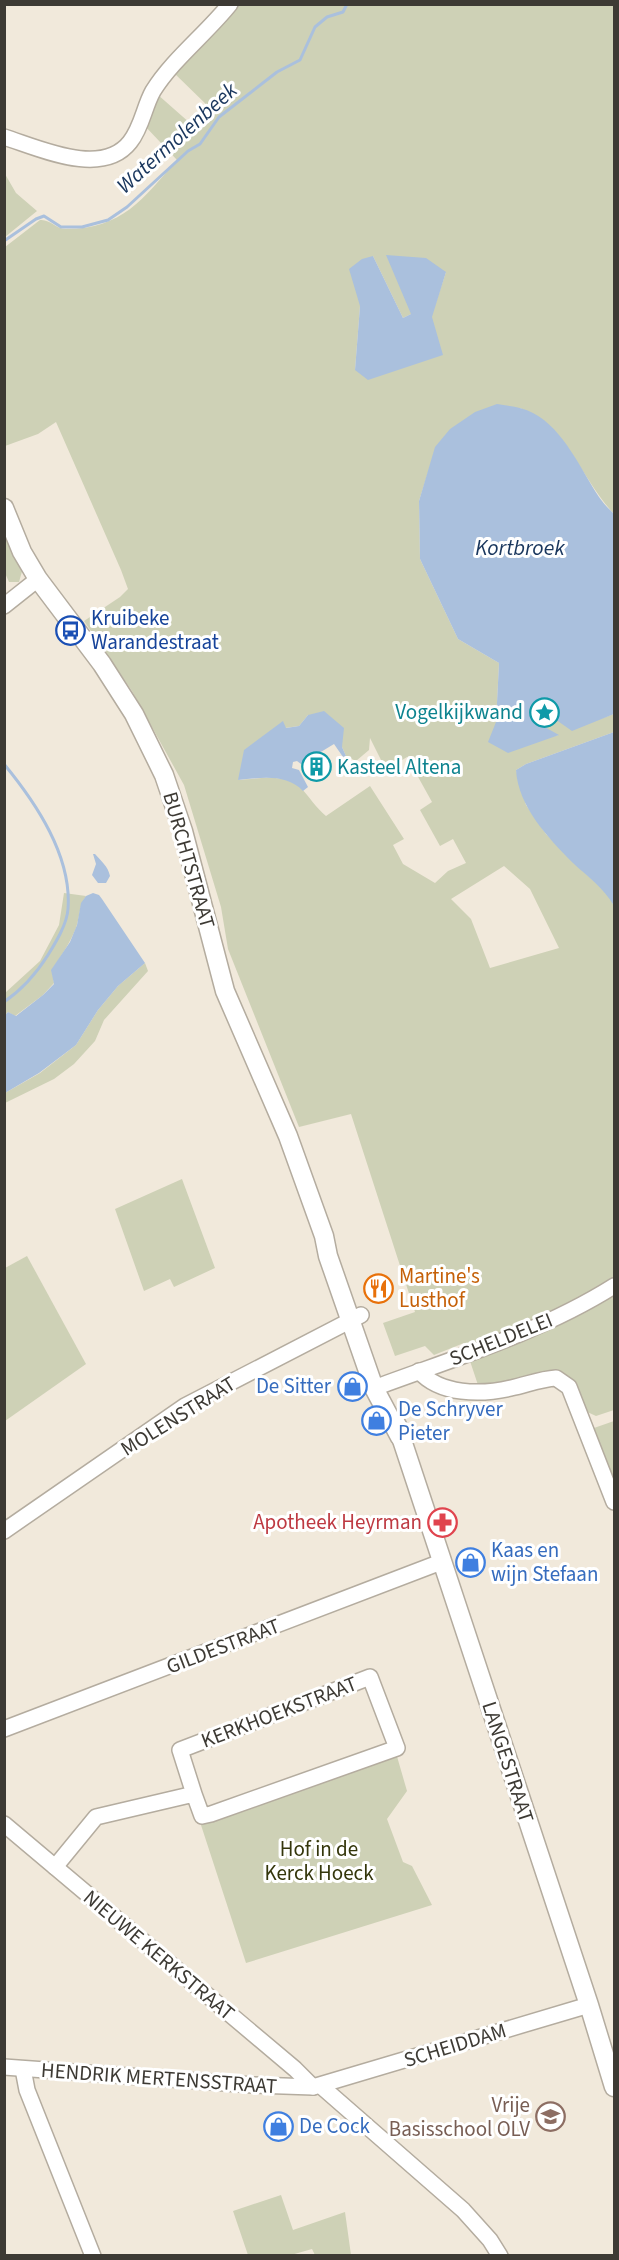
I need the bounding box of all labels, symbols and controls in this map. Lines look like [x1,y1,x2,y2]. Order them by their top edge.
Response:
water label: Watermolenbeek [109,75,245,201]
water label: Kortbroek [475,532,565,564]
place label: Kruibeke Warandestraat [91,603,219,657]
bus stop icon: Kruibeke Warandestraat [54,614,86,646]
place icon: Vogelkijkwand [528,696,560,728]
place label: Vogelkijkwand [395,697,523,727]
building icon: Kasteel Altena [300,751,332,783]
place label: Kasteel Altena [337,752,461,782]
street label: BURCHTSTRAAT [155,788,223,932]
place label: Martine's Lusthof [399,1261,480,1315]
restaurant icon: Martine's Lusthof [362,1272,394,1304]
street label: SCHELDELEI [445,1305,557,1373]
street label: MOLENSTRAAT [115,1369,241,1463]
shop icon: De Sitter [336,1370,368,1402]
place label: De Sitter [256,1371,332,1401]
place label: De Schryver Pieter [398,1394,504,1448]
shop icon: De Schryver Pieter [361,1405,393,1437]
pharmacy icon: Apotheek Heyrman [427,1506,459,1538]
place label: Apotheek Heyrman [253,1507,422,1537]
place label: Kaas en wijn Stefaan [491,1535,598,1589]
shop icon: Kaas en wijn Stefaan [454,1546,486,1578]
street label: GILDESTRAAT [162,1611,284,1681]
street label: KERKHOEKSTRAAT [197,1668,361,1756]
street label: LANGESTRAAT [474,1697,542,1827]
park label: Hof in de Kerck Hoeck [264,1834,374,1888]
street label: NIEUWE KERKSTRAAT [77,1883,241,2027]
street label: SCHEIDDAM [400,2015,510,2075]
street label: HENDRIK MERTENSSTRAAT [40,2055,278,2101]
place label: Vrije Basisschool OLV [389,2090,530,2144]
school or university icon: Vrije Basisschool OLV [535,2101,567,2133]
shop icon: De Cock [262,2110,294,2142]
place label: De Cock [299,2111,370,2141]

